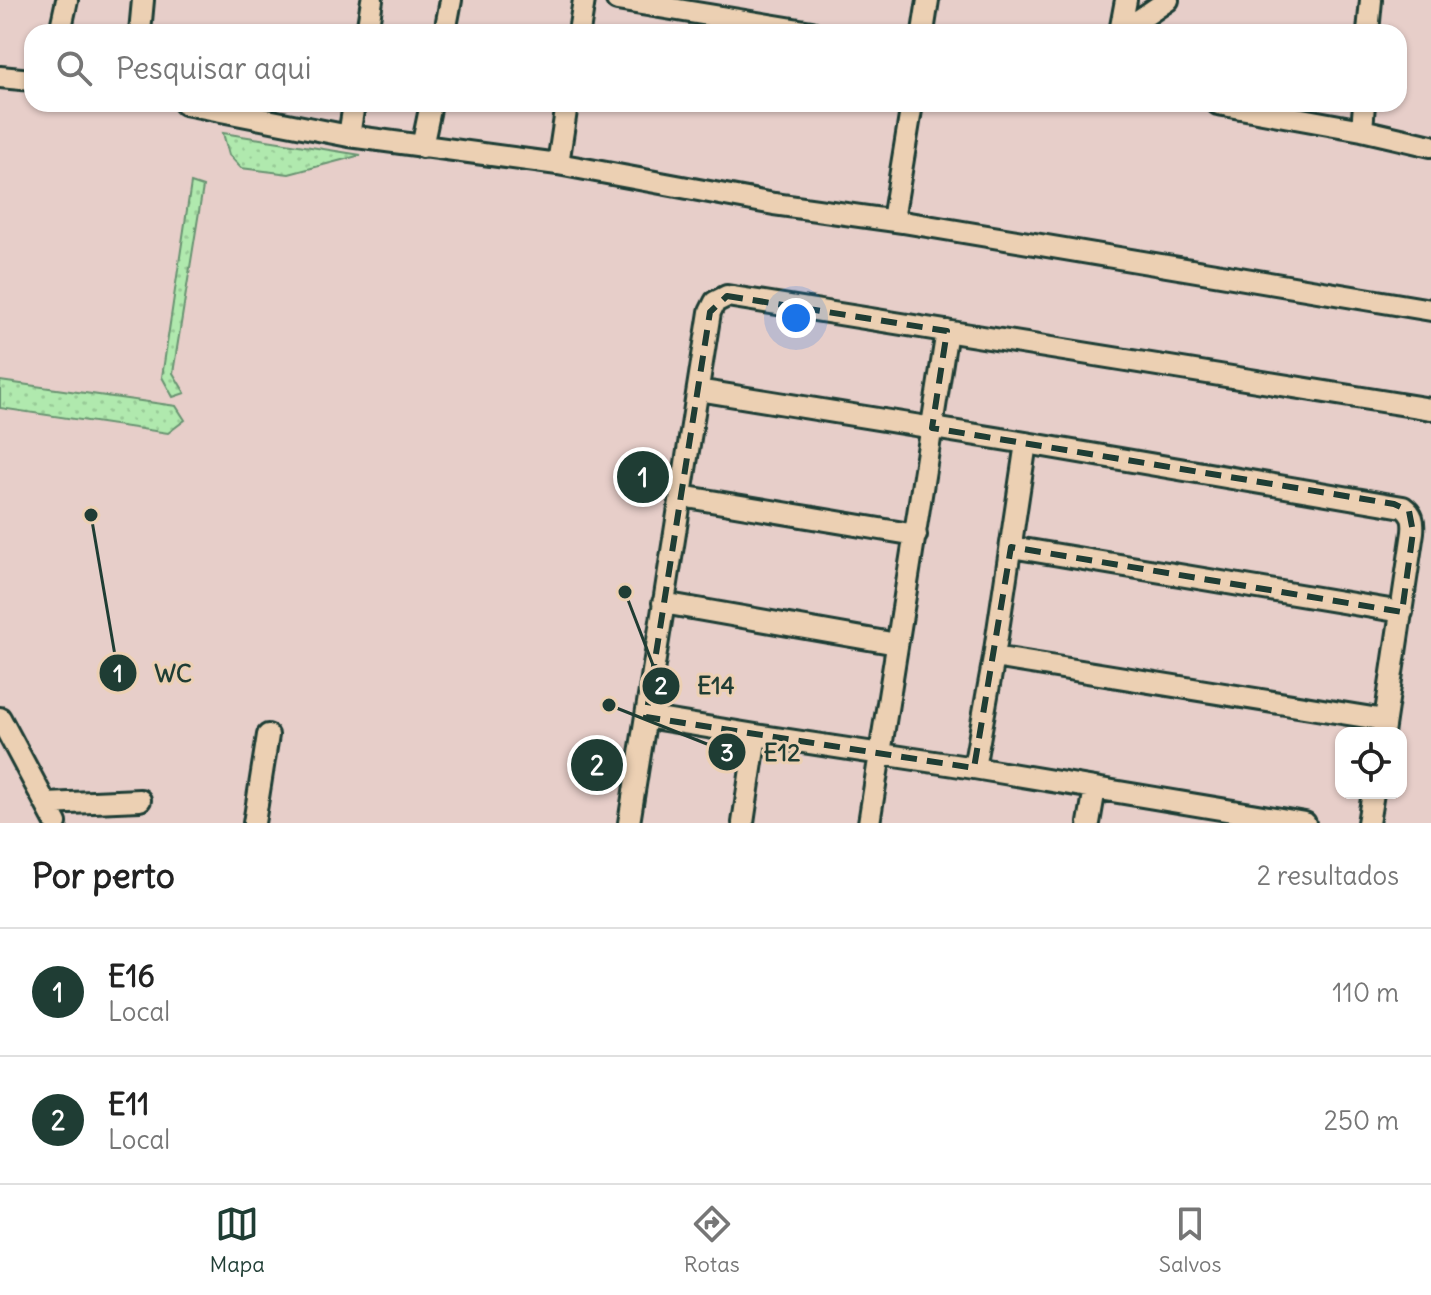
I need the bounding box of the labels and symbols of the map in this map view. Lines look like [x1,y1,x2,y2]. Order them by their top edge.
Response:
your location [776,298,816,338]
pin: 1 [617,447,669,507]
callout: WC [98,649,208,697]
text: 1 [113,658,123,688]
text: WC [154,658,192,688]
callout: E14 [641,662,750,710]
text: 2 [654,670,668,700]
text: E14 [697,670,735,700]
callout: E12 [707,728,816,776]
pin: 2 [571,735,623,795]
text: 3 [720,737,734,767]
text: E12 [764,737,800,767]

